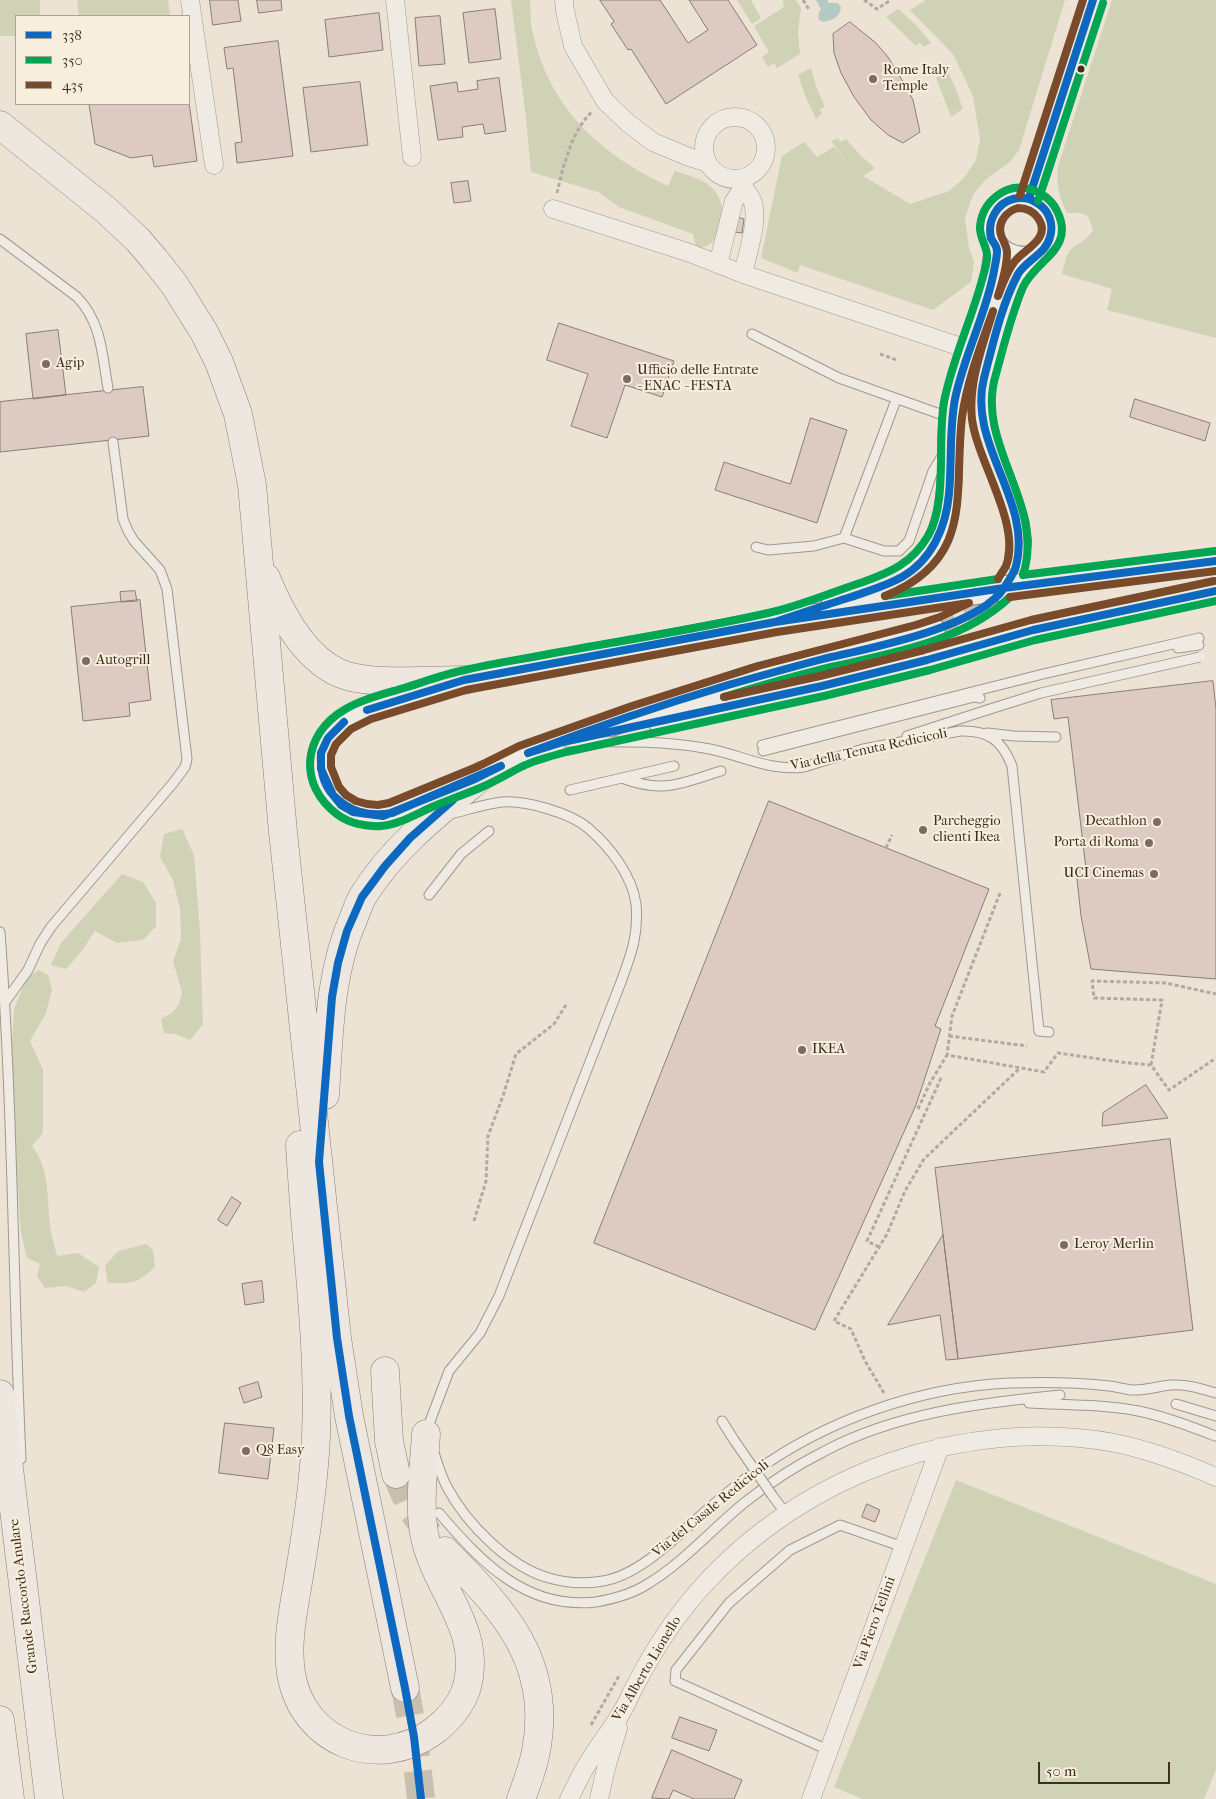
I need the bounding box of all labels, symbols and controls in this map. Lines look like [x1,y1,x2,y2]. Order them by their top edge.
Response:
legend [15,15,190,105]
text: 338 [62,26,82,44]
text: 350 [62,51,83,69]
place label: Rome Italy Temple [883,63,949,95]
unlabelled marker [1076,64,1086,74]
marker: Rome Italy Temple [867,73,879,85]
text: 435 [62,76,84,94]
place label: Agip [56,356,84,372]
marker: Agip [40,358,52,370]
place label: Ufficio delle Entrate - ENAC - FESTA [637,363,758,396]
marker: Ufficio delle Entrate - ENAC - FESTA [621,373,633,385]
place label: Autogrill [96,653,150,669]
marker: Autogrill [80,655,92,667]
street label: Via della Tenuta Redicicoli [789,725,949,775]
place label: Parcheggio clienti Ikea [933,814,1001,846]
place label: Decathlon [1085,814,1147,830]
marker: Decathlon [1151,816,1163,828]
marker: Parcheggio clienti Ikea [917,824,929,836]
place label: Porta di Roma [1053,835,1139,851]
marker: Porta di Roma [1143,837,1155,849]
place label: UCI Cinemas [1064,866,1144,882]
marker: UCI Cinemas [1148,868,1160,880]
place label: IKEA [812,1042,845,1058]
marker: IKEA [796,1044,808,1056]
place label: Leroy Merlin [1074,1237,1154,1253]
marker: Leroy Merlin [1058,1239,1070,1251]
place label: Q8 Easy [256,1443,304,1459]
marker: Q8 Easy [240,1445,252,1457]
street label: Via del Casale Redicicoli [649,1457,773,1561]
street label: Grande Raccordo Anulare [6,1518,42,1674]
street label: Via Piero Tellini [850,1574,900,1672]
street label: Via Alberto Lionello [609,1613,685,1725]
scale bar [1041,1752,1174,1784]
text: 50 m [1046,1762,1076,1780]

